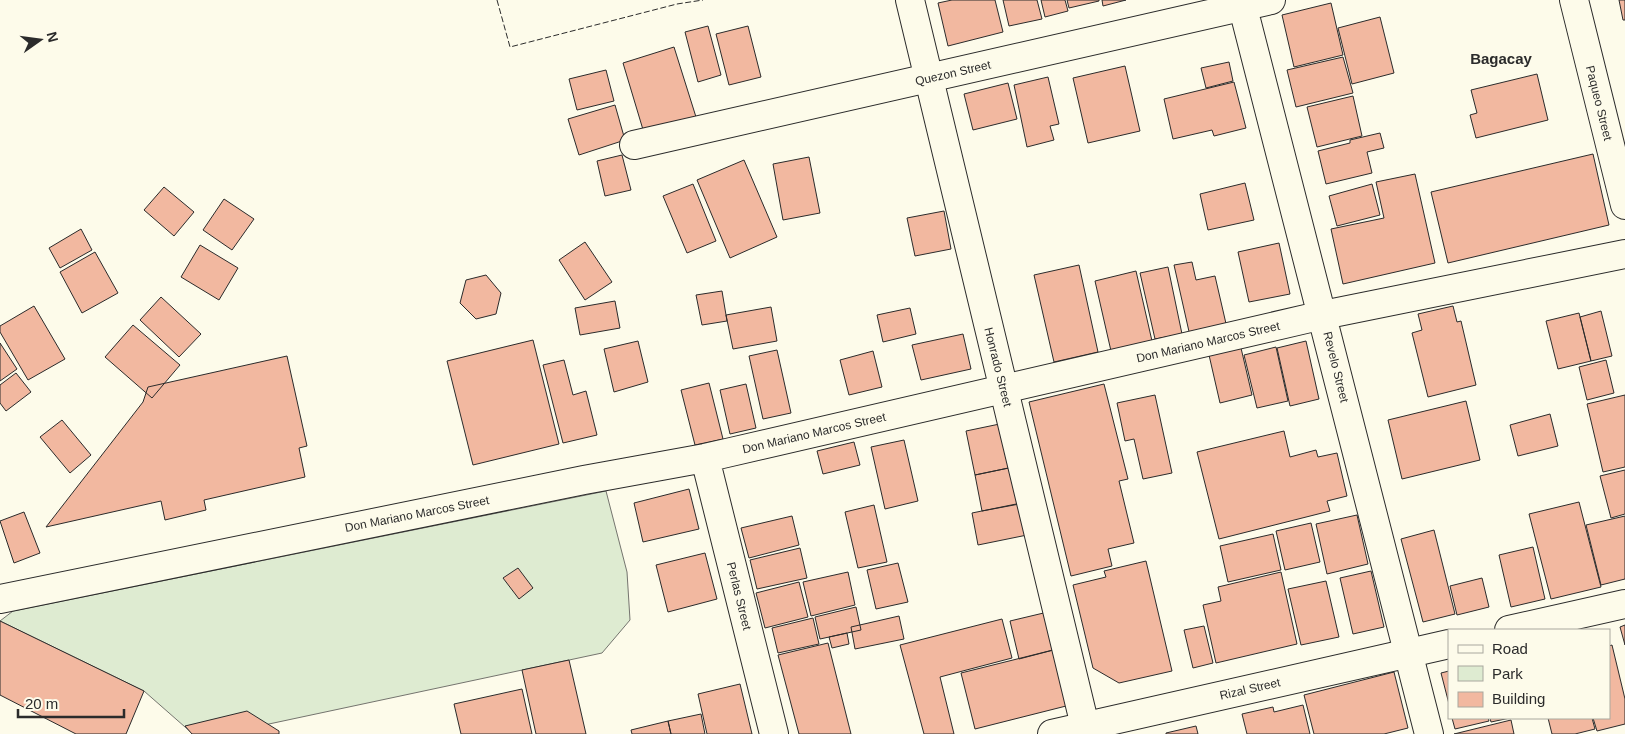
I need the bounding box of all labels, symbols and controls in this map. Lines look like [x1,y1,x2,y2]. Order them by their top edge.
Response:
north arrow [15,15,65,65]
text: N [44,30,62,44]
district label: Bagacay [1470,50,1533,67]
street label: Quezon Street [914,57,993,89]
street label: Paqueo Street [1583,64,1615,143]
street label: Don Mariano Marcos Street [1135,319,1282,365]
street label: Honrado Street [981,326,1015,409]
street label: Revelo Street [1320,330,1352,405]
street label: Don Mariano Marcos Street [741,410,888,456]
street label: Don Mariano Marcos Street [344,493,491,535]
street label: Perlas Street [724,561,754,632]
legend [1448,629,1610,719]
text: Road [1492,640,1528,657]
text: Park [1492,665,1523,682]
street label: Rizal Street [1218,675,1282,703]
scale bar [18,686,124,718]
text: Building [1492,690,1545,707]
text: 20 m [25,695,58,712]

